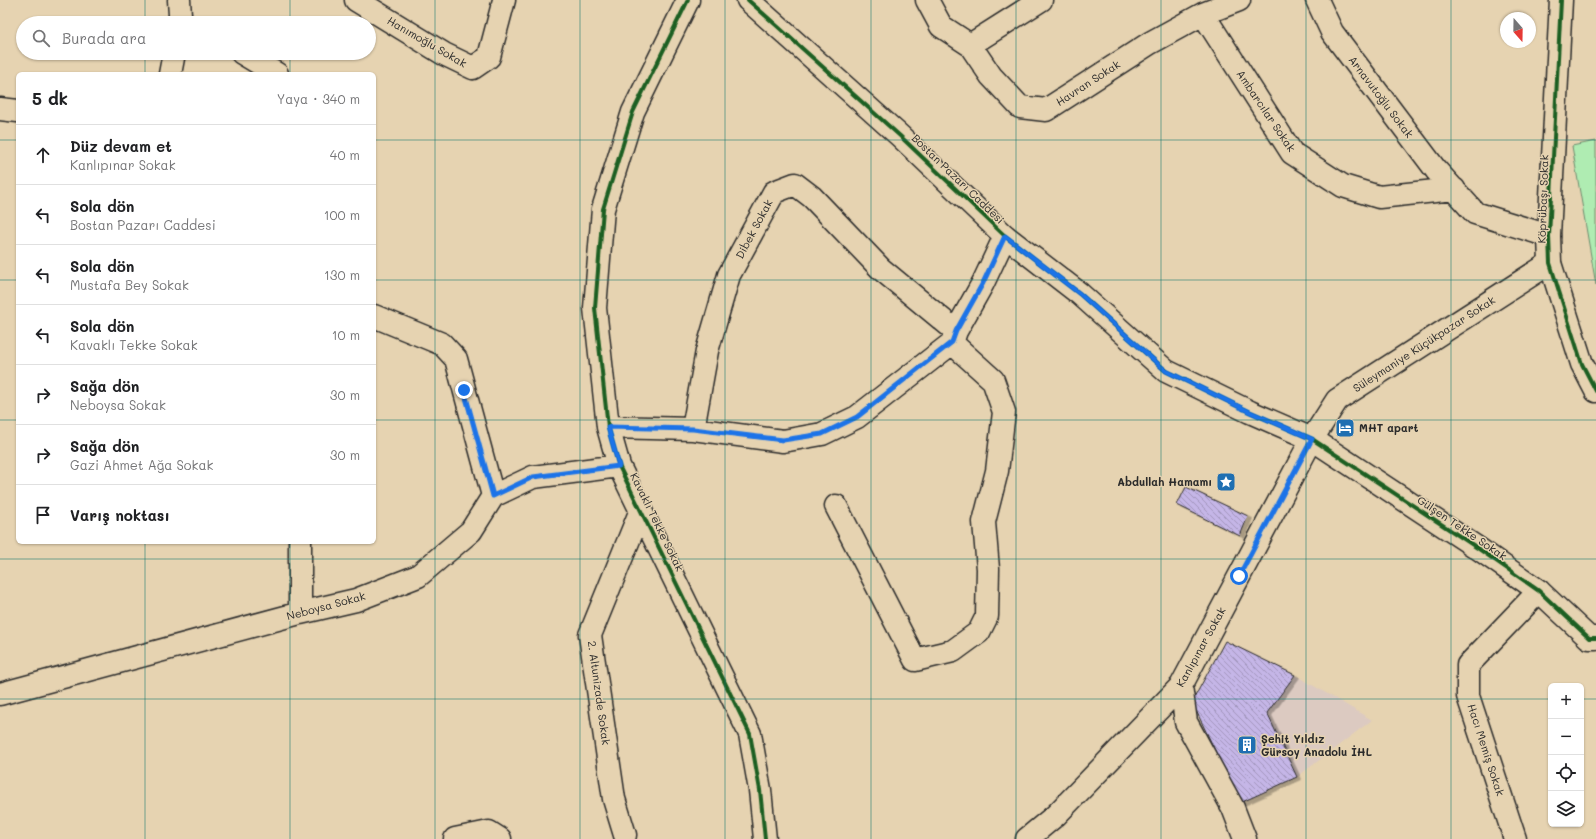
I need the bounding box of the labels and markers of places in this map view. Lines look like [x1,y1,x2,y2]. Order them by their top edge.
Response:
hotel icon: MHT apart [1334,417,1356,439]
place label: MHT apart [1359,420,1418,435]
place icon: Abdullah Hamamı [1215,471,1237,493]
place label: Abdullah Hamamı [1117,474,1212,489]
place label: Şehit Yıldız Gürsoy Anadolu İHL [1261,731,1373,759]
building icon: Şehit Yıldız Gürsoy Anadolu İHL [1236,734,1258,756]

